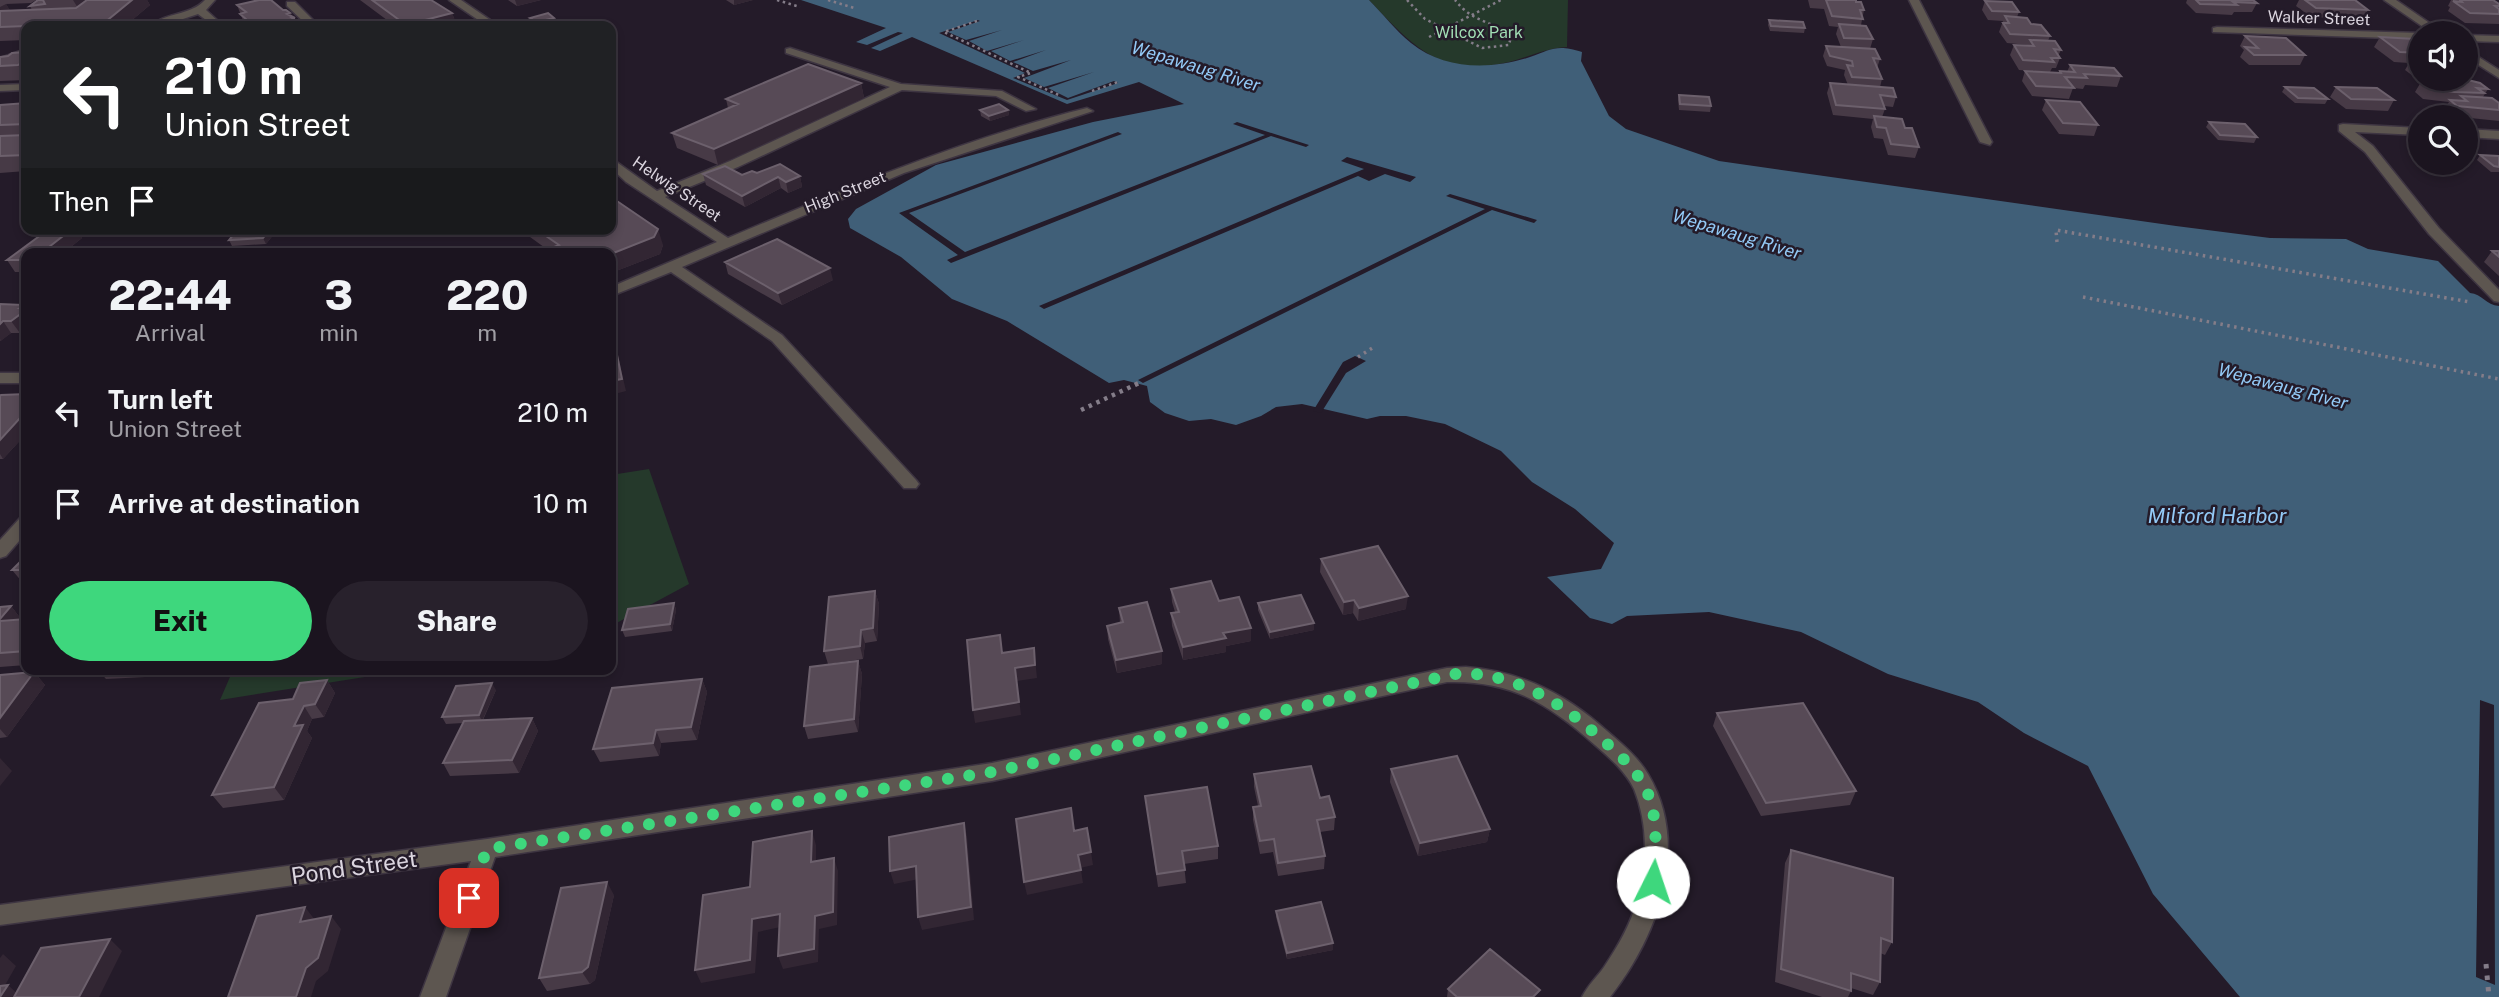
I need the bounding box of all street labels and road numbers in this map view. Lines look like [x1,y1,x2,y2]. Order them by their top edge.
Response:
street label: Walker Street [2267,7,2371,29]
street label: Helwig Street [629,152,725,226]
street label: High Street [802,167,888,217]
street label: Pond Street [289,845,419,889]

